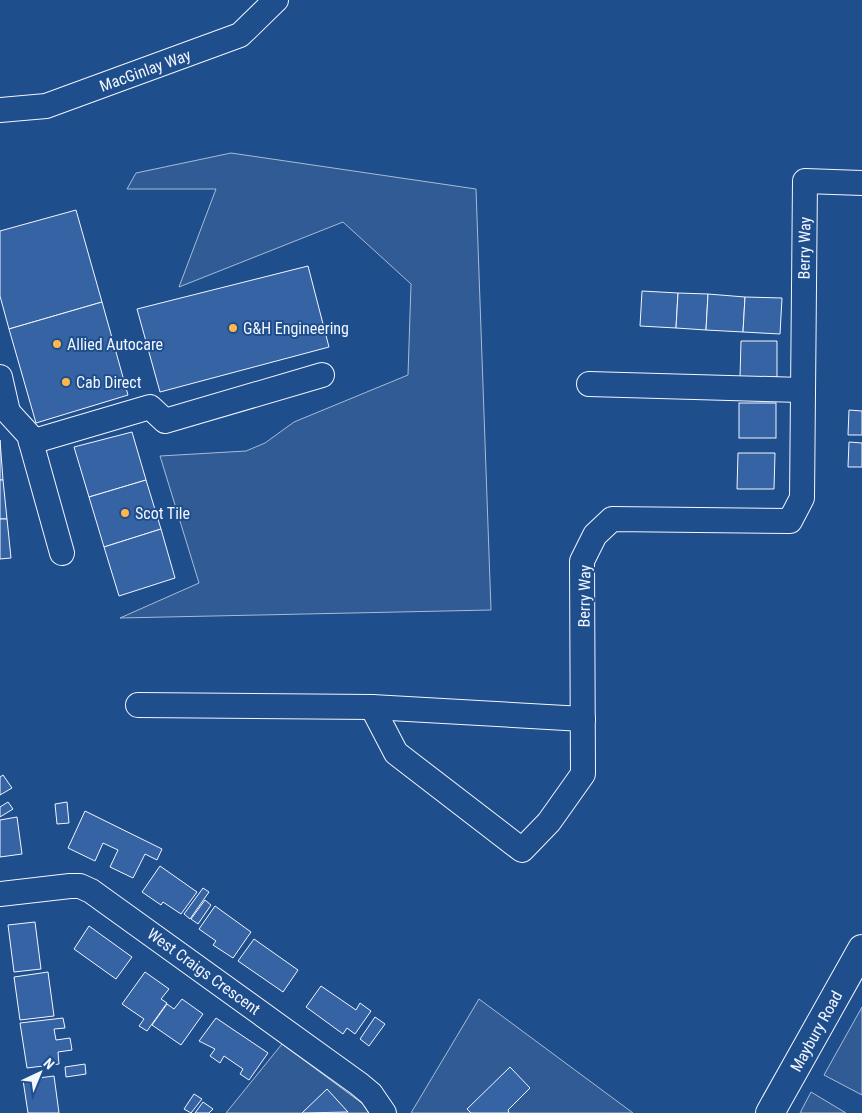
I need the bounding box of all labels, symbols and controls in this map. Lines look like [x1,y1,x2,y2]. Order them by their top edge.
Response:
street label: MacGinlay Way [97,45,194,96]
street label: Berry Way [794,216,815,279]
place label: G&H Engineering [243,319,349,338]
marker: G&H Engineering [227,322,239,334]
place label: Allied Autocare [67,335,163,354]
marker: Allied Autocare [51,338,63,350]
place label: Cab Direct [76,373,142,392]
marker: Cab Direct [60,376,72,388]
place label: Scot Tile [135,504,190,523]
marker: Scot Tile [119,507,131,519]
street label: Berry Way [574,564,595,627]
street label: West Craigs Crescent [144,924,264,1019]
street label: Maybury Road [786,988,846,1075]
north arrow [15,1048,65,1098]
text: N [40,1055,58,1072]

